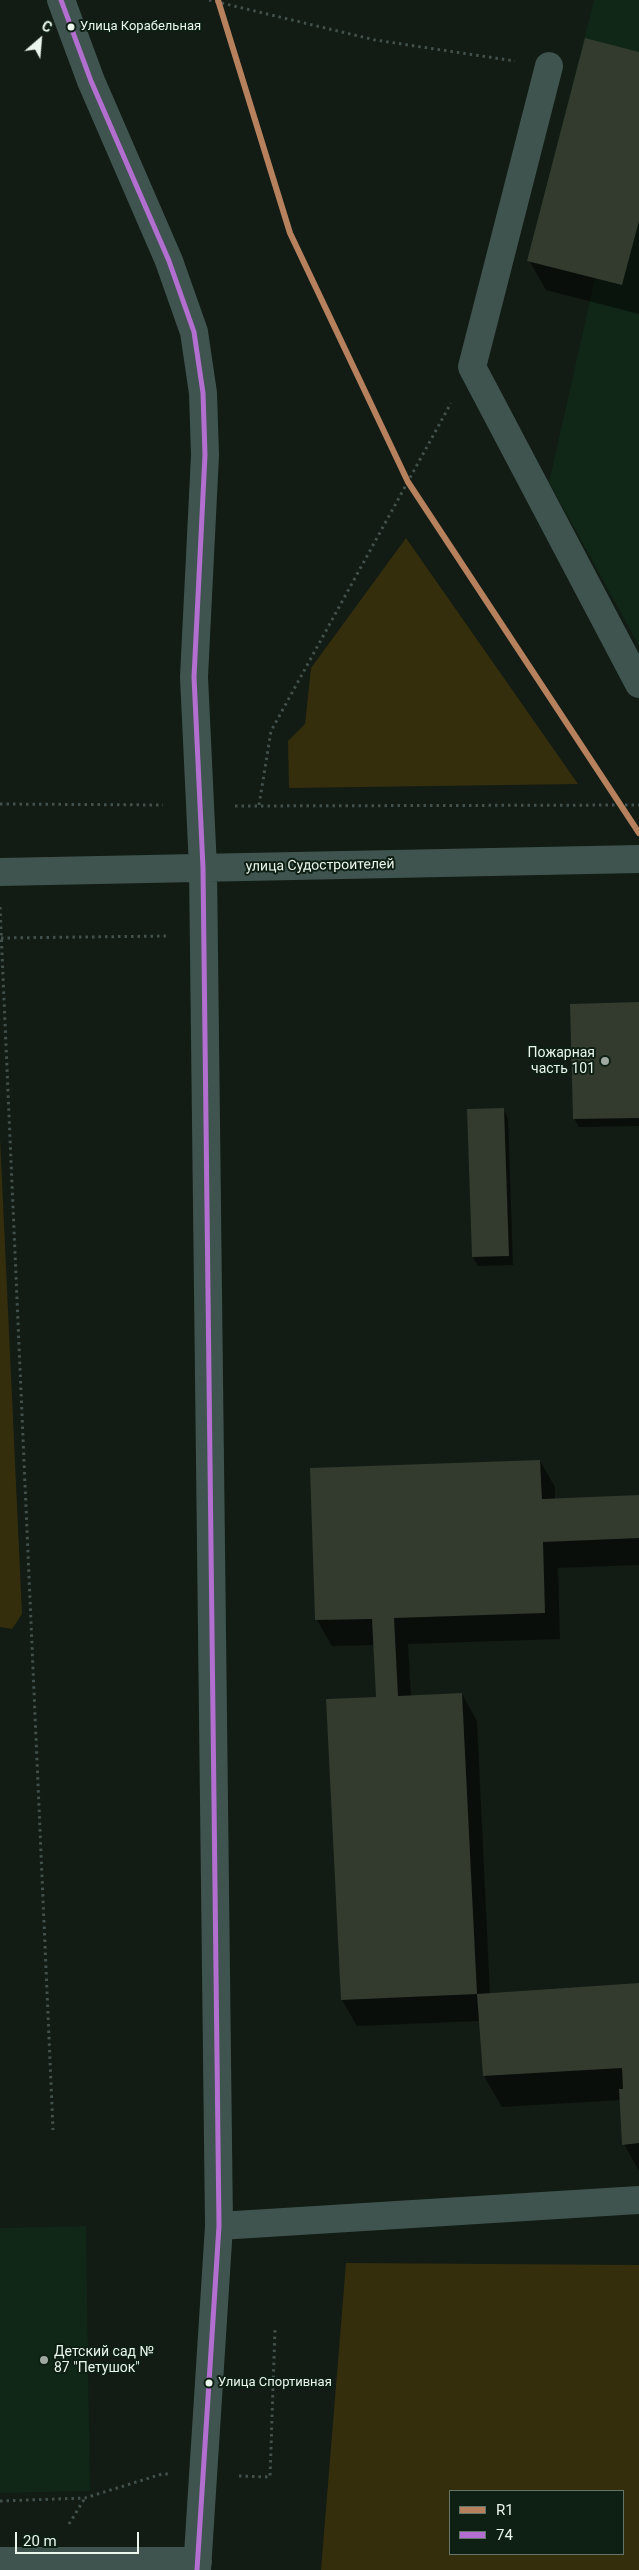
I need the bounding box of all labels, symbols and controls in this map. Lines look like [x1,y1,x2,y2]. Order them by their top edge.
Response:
north arrow [15,15,65,65]
text: С [39,17,55,36]
place label: Улица Корабельная [80,19,201,35]
marker: Улица Корабельная [66,22,76,32]
street label: улица Судостроителей [245,856,395,876]
place label: Пожарная часть 101 [528,1045,595,1078]
marker: Пожарная часть 101 [599,1055,611,1067]
place label: Детский сад № 87 "Петушок" [54,2344,154,2376]
marker: Детский сад № 87 "Петушок" [38,2354,50,2366]
place label: Улица Спортивная [218,2375,332,2391]
marker: Улица Спортивная [204,2378,214,2388]
legend [449,2490,624,2555]
text: R1 [496,2501,514,2519]
scale bar [18,2522,141,2554]
text: 74 [496,2526,513,2544]
text: 20 m [23,2532,57,2550]

